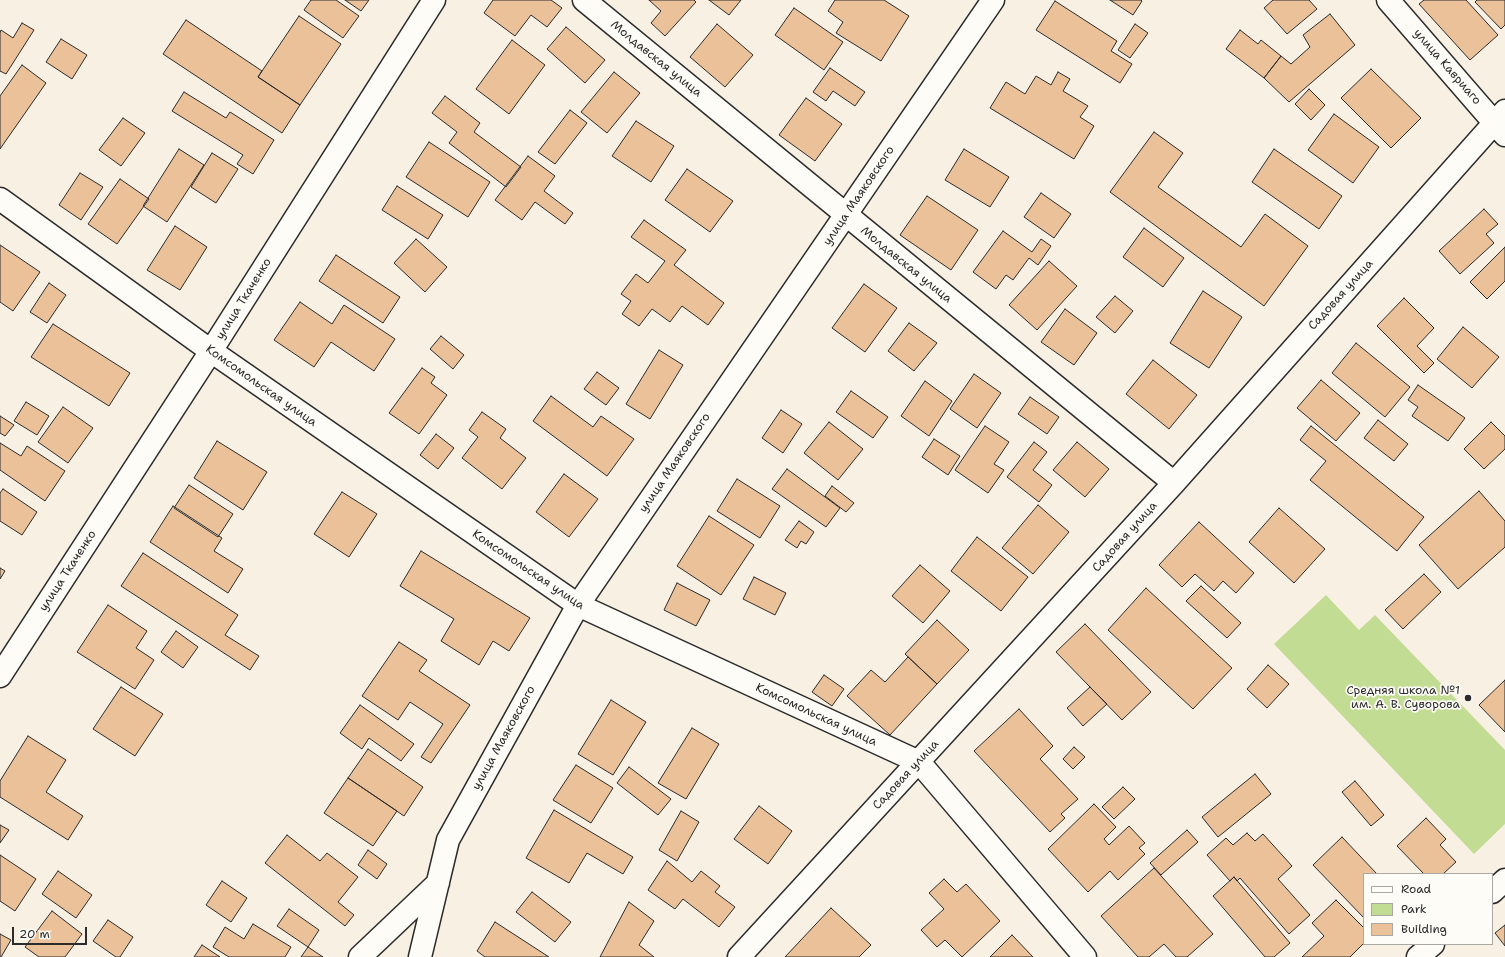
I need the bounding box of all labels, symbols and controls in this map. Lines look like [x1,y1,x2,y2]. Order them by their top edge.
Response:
street label: Молдавская улица [607,18,705,100]
street label: улица Кавриаго [1410,26,1484,108]
street label: улица Маяковского [820,143,898,249]
street label: Молдавская улица [857,224,955,306]
street label: улица Ткаченко [213,256,275,342]
street label: Садовая улица [1305,257,1377,333]
street label: Комсомольская улица [203,342,319,430]
street label: улица Маяковского [636,410,714,516]
street label: Садовая улица [1089,499,1161,575]
street label: Комсомольская улица [469,527,587,613]
street label: улица Ткаченко [37,528,99,614]
street label: Комсомольская улица [753,681,879,749]
street label: улица Маяковского [469,683,539,793]
place label: Средняя школа №1 им. А. В. Суворова [1346,684,1460,712]
marker: Средняя школа №1 им. А. В. Суворова [1463,693,1473,703]
street label: Садовая улица [870,737,942,813]
legend [1363,873,1493,945]
text: Road [1401,881,1431,897]
text: Park [1401,901,1427,917]
scale bar [14,919,89,945]
text: Building [1401,921,1447,937]
text: 20 m [19,926,50,942]

